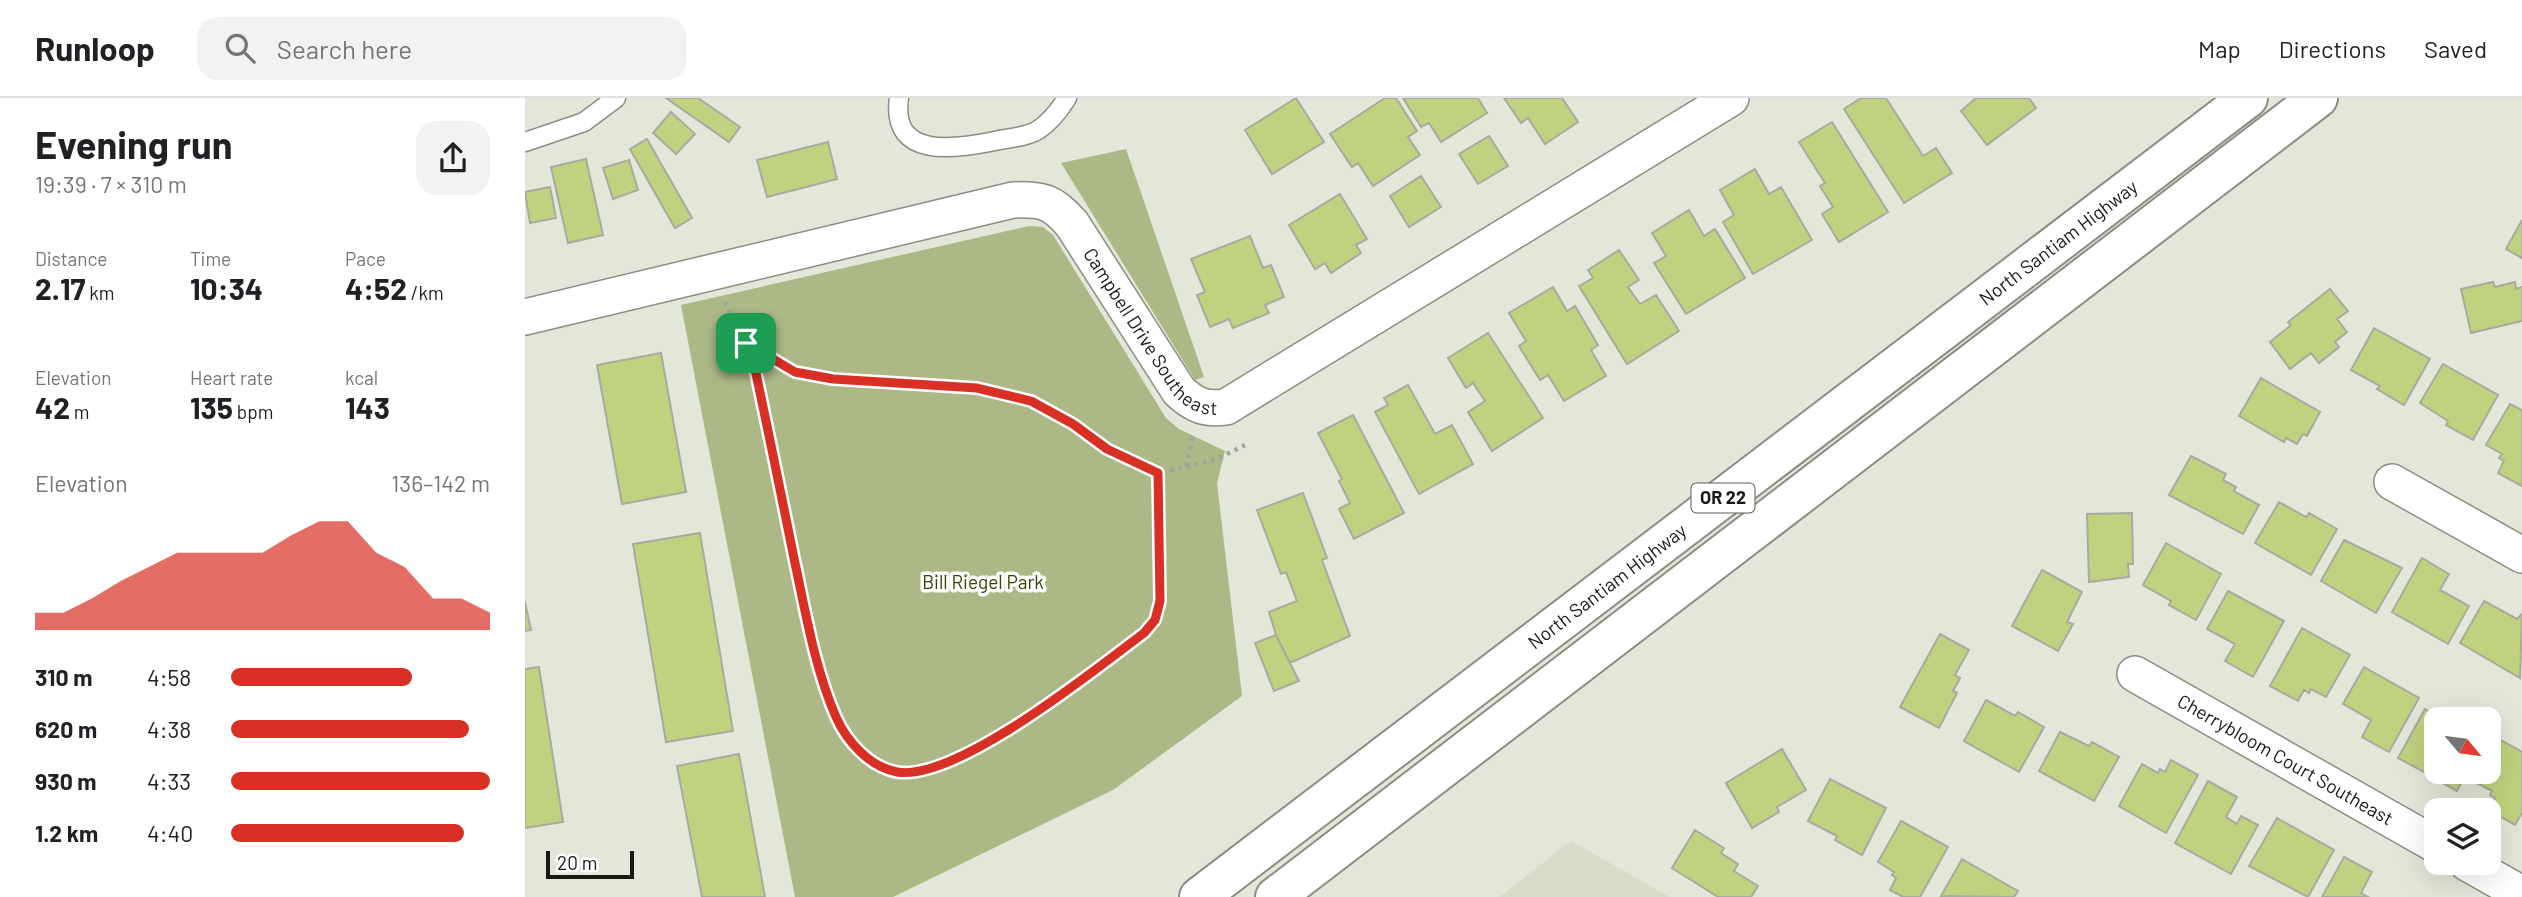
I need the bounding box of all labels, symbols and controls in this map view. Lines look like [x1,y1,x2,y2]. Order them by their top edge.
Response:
search box [197,17,687,80]
text: Runloop [35,28,155,68]
icon: search [221,29,259,67]
text: Search here [277,33,412,64]
text: Map [2198,34,2241,63]
text: Directions [2279,34,2386,63]
text: Saved [2424,34,2487,63]
text: Evening run [35,121,233,167]
button: share [416,121,490,195]
text: 19:39 · 7 × 310 m [35,170,187,198]
street label: North Santiam Highway [1974,174,2142,310]
street label: Campbell Drive Southeast [1079,243,1218,419]
text: Distance [35,247,107,270]
text: Time [190,247,231,270]
text: Pace [345,247,386,270]
text: 2.17 [35,270,85,306]
text: 10:34 [190,270,263,306]
text: 4:52 [345,270,407,306]
text: km [85,281,114,304]
text: /km [407,281,444,304]
pin [716,313,776,373]
icon: arrive [727,324,765,362]
text: Elevation [35,366,112,389]
text: Heart rate [190,366,273,389]
text: kcal [345,366,378,389]
text: 42 [35,389,70,425]
text: 135 [190,389,233,425]
text: 143 [345,389,390,425]
text: m [70,400,89,423]
text: bpm [233,400,273,423]
text: Elevation [35,469,128,497]
text: 136–142 m [391,469,490,497]
road number: OR 22 [1691,484,1755,512]
street label: North Santiam Highway [1523,518,1691,653]
park label: Bill Riegel Park [922,570,1044,593]
text: 310 m [35,663,92,691]
text: 4:58 [147,663,191,691]
street label: Cherrybloom Court Southeast [2174,689,2398,829]
north arrow [2424,707,2501,784]
map controls [2424,707,2501,875]
text: 620 m [35,715,97,743]
text: 4:38 [147,715,191,743]
text: 930 m [35,767,97,795]
text: 4:33 [147,767,191,795]
button: layers [2424,798,2501,875]
text: 1.2 km [35,819,98,847]
text: 4:40 [147,819,193,847]
scale bar [546,848,633,880]
text: 20 m [557,851,597,874]

